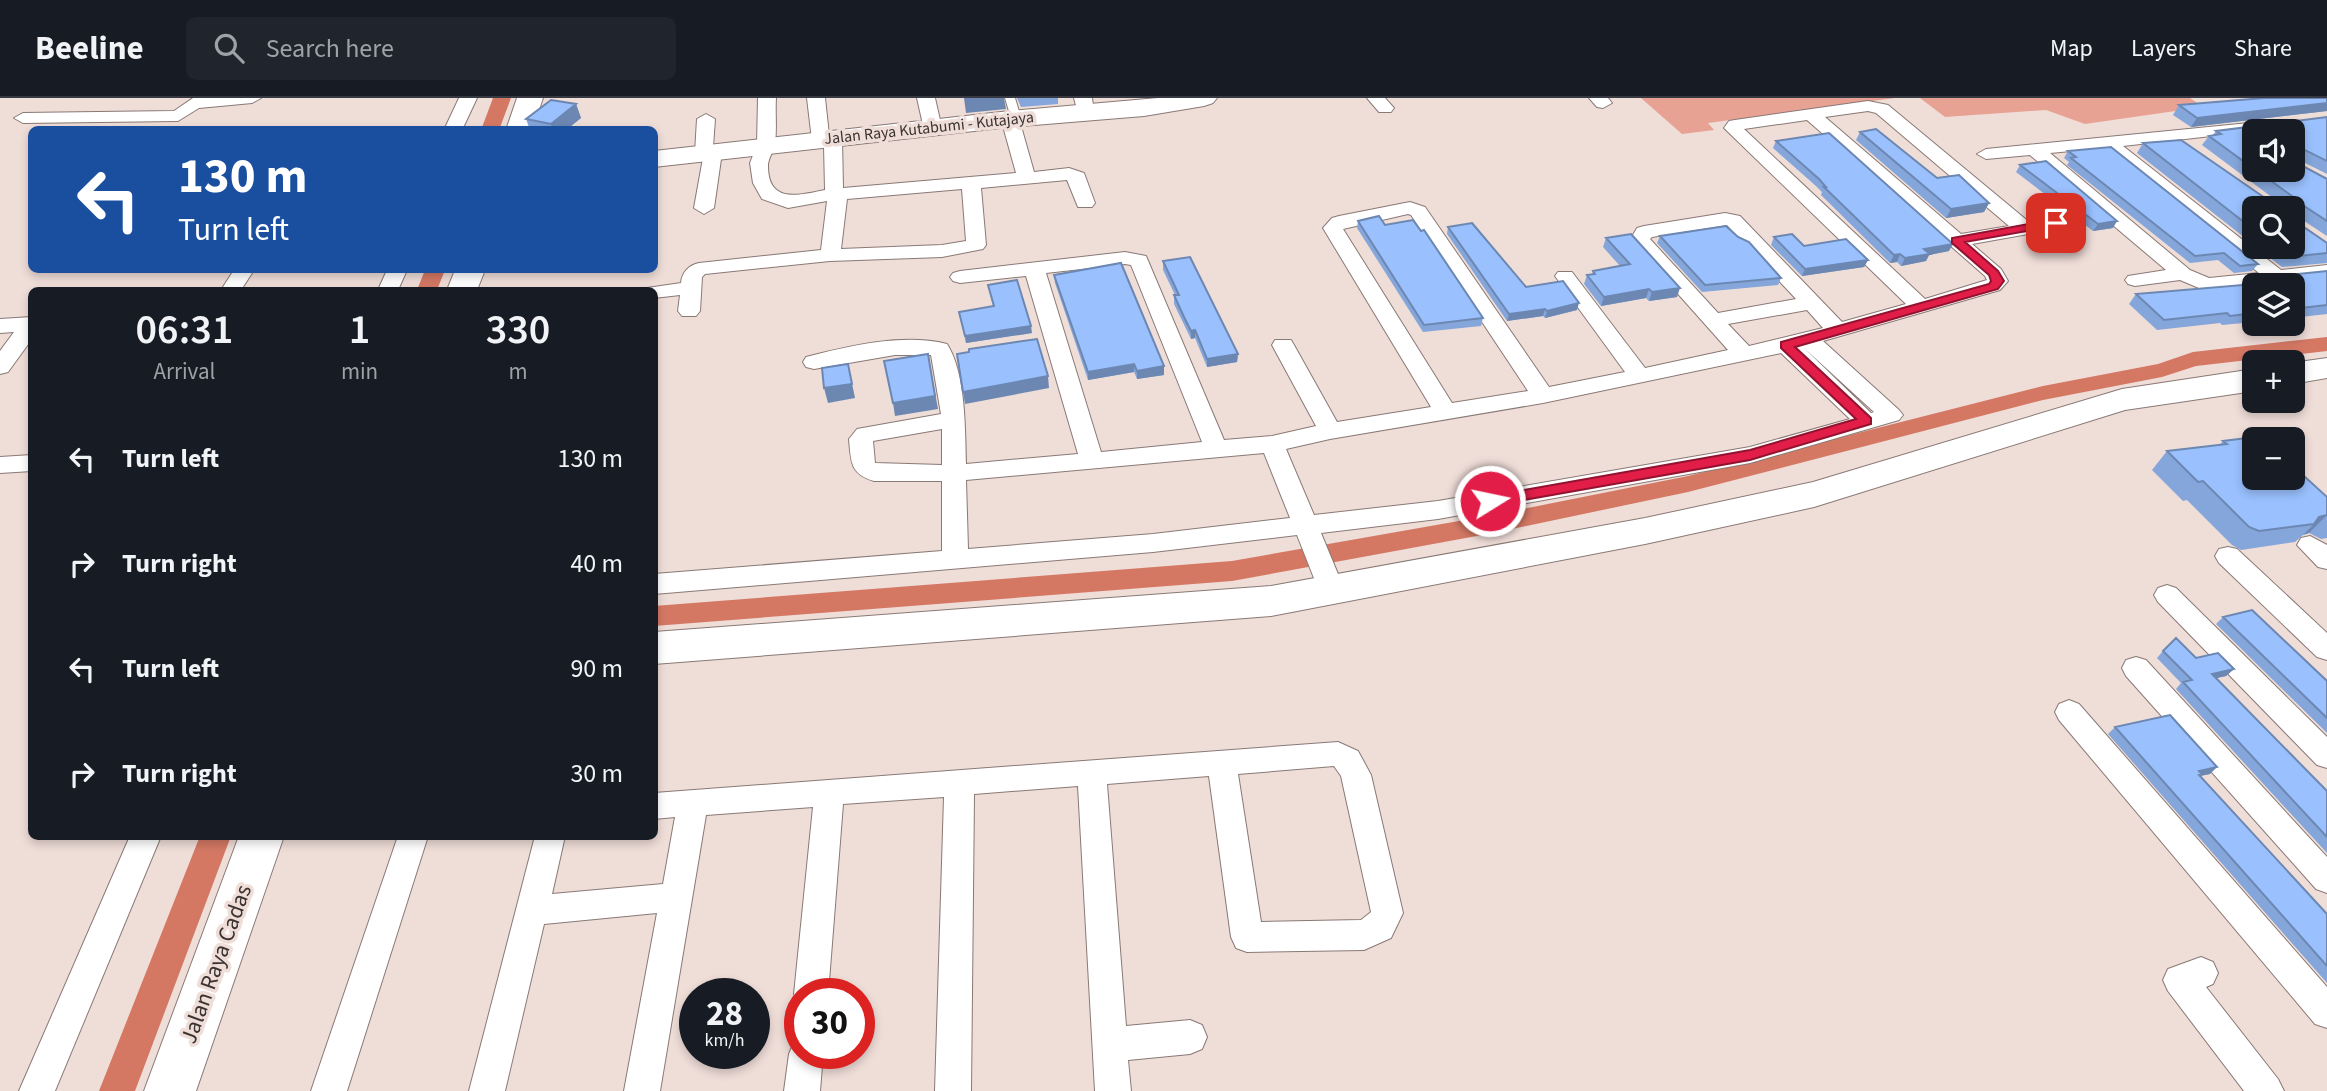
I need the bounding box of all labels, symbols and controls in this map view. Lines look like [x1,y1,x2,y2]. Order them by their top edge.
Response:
search box [186,17,676,80]
text: Beeline [35,25,144,72]
icon: search [210,29,248,67]
text: Search here [266,30,394,67]
text: Map [2050,31,2093,66]
text: Layers [2131,31,2196,66]
text: Share [2234,31,2292,66]
street label: Jalan Raya Kutabumi - Kutajaya [823,106,1035,150]
map controls [2242,119,2305,490]
button: sound [2242,119,2305,182]
text: 130 m [178,142,307,212]
icon: left [63,154,154,245]
pin [2026,193,2086,253]
button: search [2242,196,2305,259]
icon: arrive [2037,204,2075,242]
text: Turn left [178,207,289,253]
button: layers [2242,273,2305,336]
text: 06:31 [136,300,233,360]
text: 1 [349,300,370,360]
text: 330 [486,300,550,360]
button: + [2242,350,2305,413]
text: Arrival [154,355,215,388]
text: min [341,355,378,388]
text: m [509,355,528,388]
button: − [2242,427,2305,490]
icon: left [63,440,101,478]
text: Turn left [122,440,219,477]
text: 130 m [557,440,623,477]
position arrow [1453,464,1527,538]
icon: right [63,545,101,583]
text: Turn right [122,545,237,582]
text: 40 m [570,545,623,582]
icon: left [63,650,101,688]
text: Turn left [122,650,219,687]
text: 90 m [570,650,623,687]
icon: right [63,755,101,793]
text: Turn right [122,755,237,792]
text: 30 m [570,755,623,792]
street label: Jalan Raya Cadas [172,880,260,1048]
speed limit sign: 30 [784,978,875,1069]
text: 28 [706,989,743,1039]
text: km/h [705,1028,744,1053]

